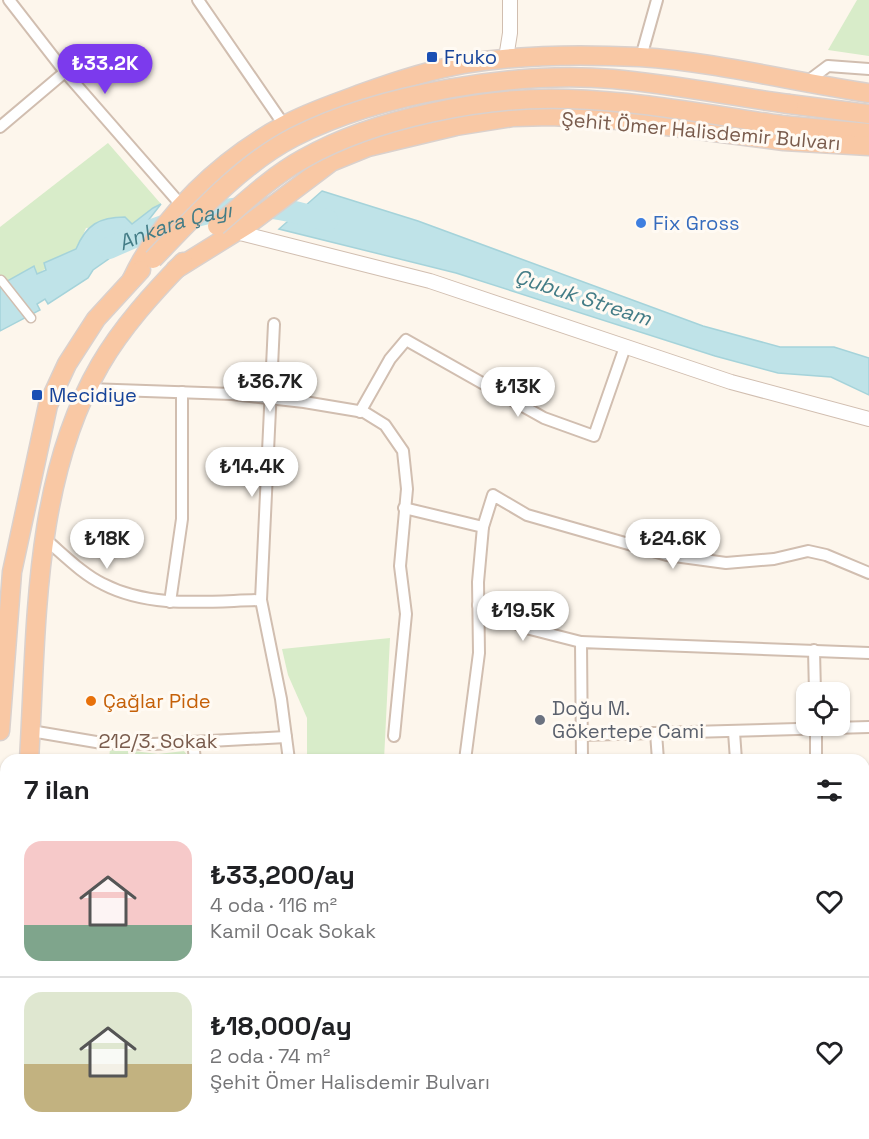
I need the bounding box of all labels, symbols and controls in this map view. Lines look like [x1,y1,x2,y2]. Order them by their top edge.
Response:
pin: ₺33.2K [56,44,154,95]
place label: Fruko [444,44,497,70]
text: ₺33.2K [71,50,139,76]
marker: Fruko [425,50,439,64]
street label: Şehit Ömer Halisdemir Bulvarı [560,106,842,156]
water label: Ankara Çayı [114,196,234,256]
place label: Fix Gross [653,210,740,236]
marker: Fix Gross [634,216,648,230]
water label: Çubuk Stream [511,262,656,332]
pin: ₺36.7K [221,362,319,413]
pin: ₺13K [482,367,554,418]
text: ₺36.7K [237,368,303,394]
text: ₺13K [495,373,541,399]
place label: Mecidiye [49,382,137,408]
marker: Mecidiye [30,388,44,402]
pin: ₺14.4K [203,447,301,498]
text: ₺14.4K [219,453,285,479]
pin: ₺18K [71,519,143,570]
pin: ₺24.6K [624,519,722,570]
text: ₺18K [84,525,130,551]
text: ₺24.6K [639,525,707,551]
pin: ₺19.5K [474,591,572,642]
text: ₺19.5K [491,597,555,623]
map controls [796,682,850,736]
button: locate [796,682,850,736]
place label: Çağlar Pide [103,688,211,714]
marker: Çağlar Pide [84,694,98,708]
place label: Doğu M. Gökertepe Cami [552,695,704,744]
marker: Doğu M. Gökertepe Cami [533,713,547,727]
street label: 212/3. Sokak [99,728,218,754]
text: 7 ilan [24,773,90,807]
icon: filters [813,774,846,807]
text: ₺33,200/ay [210,858,355,892]
icon: home [72,865,144,937]
icon: heart [813,885,846,918]
text: 4 oda · 116 m² [210,892,337,918]
text: Kamil Ocak Sokak [210,918,376,944]
text: ₺18,000/ay [210,1009,352,1043]
icon: home [72,1016,144,1088]
icon: heart [813,1036,846,1069]
text: 2 oda · 74 m² [210,1043,330,1069]
text: Şehit Ömer Halisdemir Bulvarı [210,1069,490,1095]

